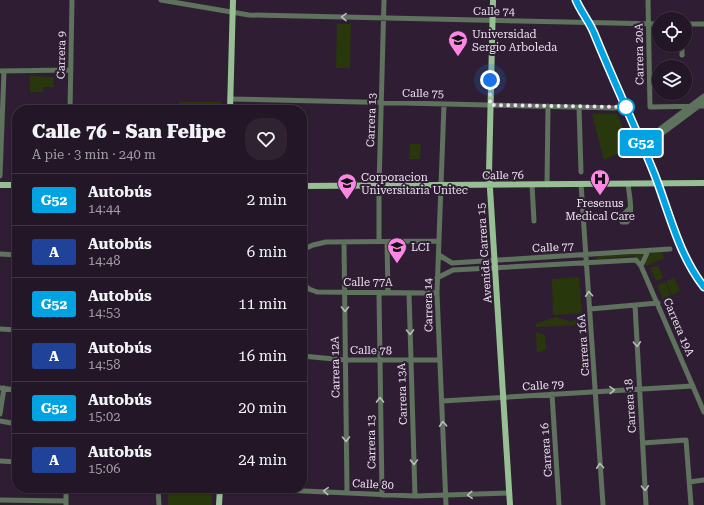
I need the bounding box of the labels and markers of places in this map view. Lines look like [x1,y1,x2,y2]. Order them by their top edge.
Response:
place label: Universidad Sergio Arboleda [472,28,557,54]
school or university icon: Universidad Sergio Arboleda [447,29,469,57]
unlabelled marker [617,98,635,116]
hospital icon: Fresenus Medical Care [589,168,611,196]
place label: Corporacion Universitaria Unitec [361,171,468,197]
school or university icon: Corporacion Universitaria Unitec [336,172,358,200]
place label: Fresenus Medical Care [565,197,635,223]
school or university icon: LCI [386,236,408,264]
place label: LCI [411,241,430,254]

